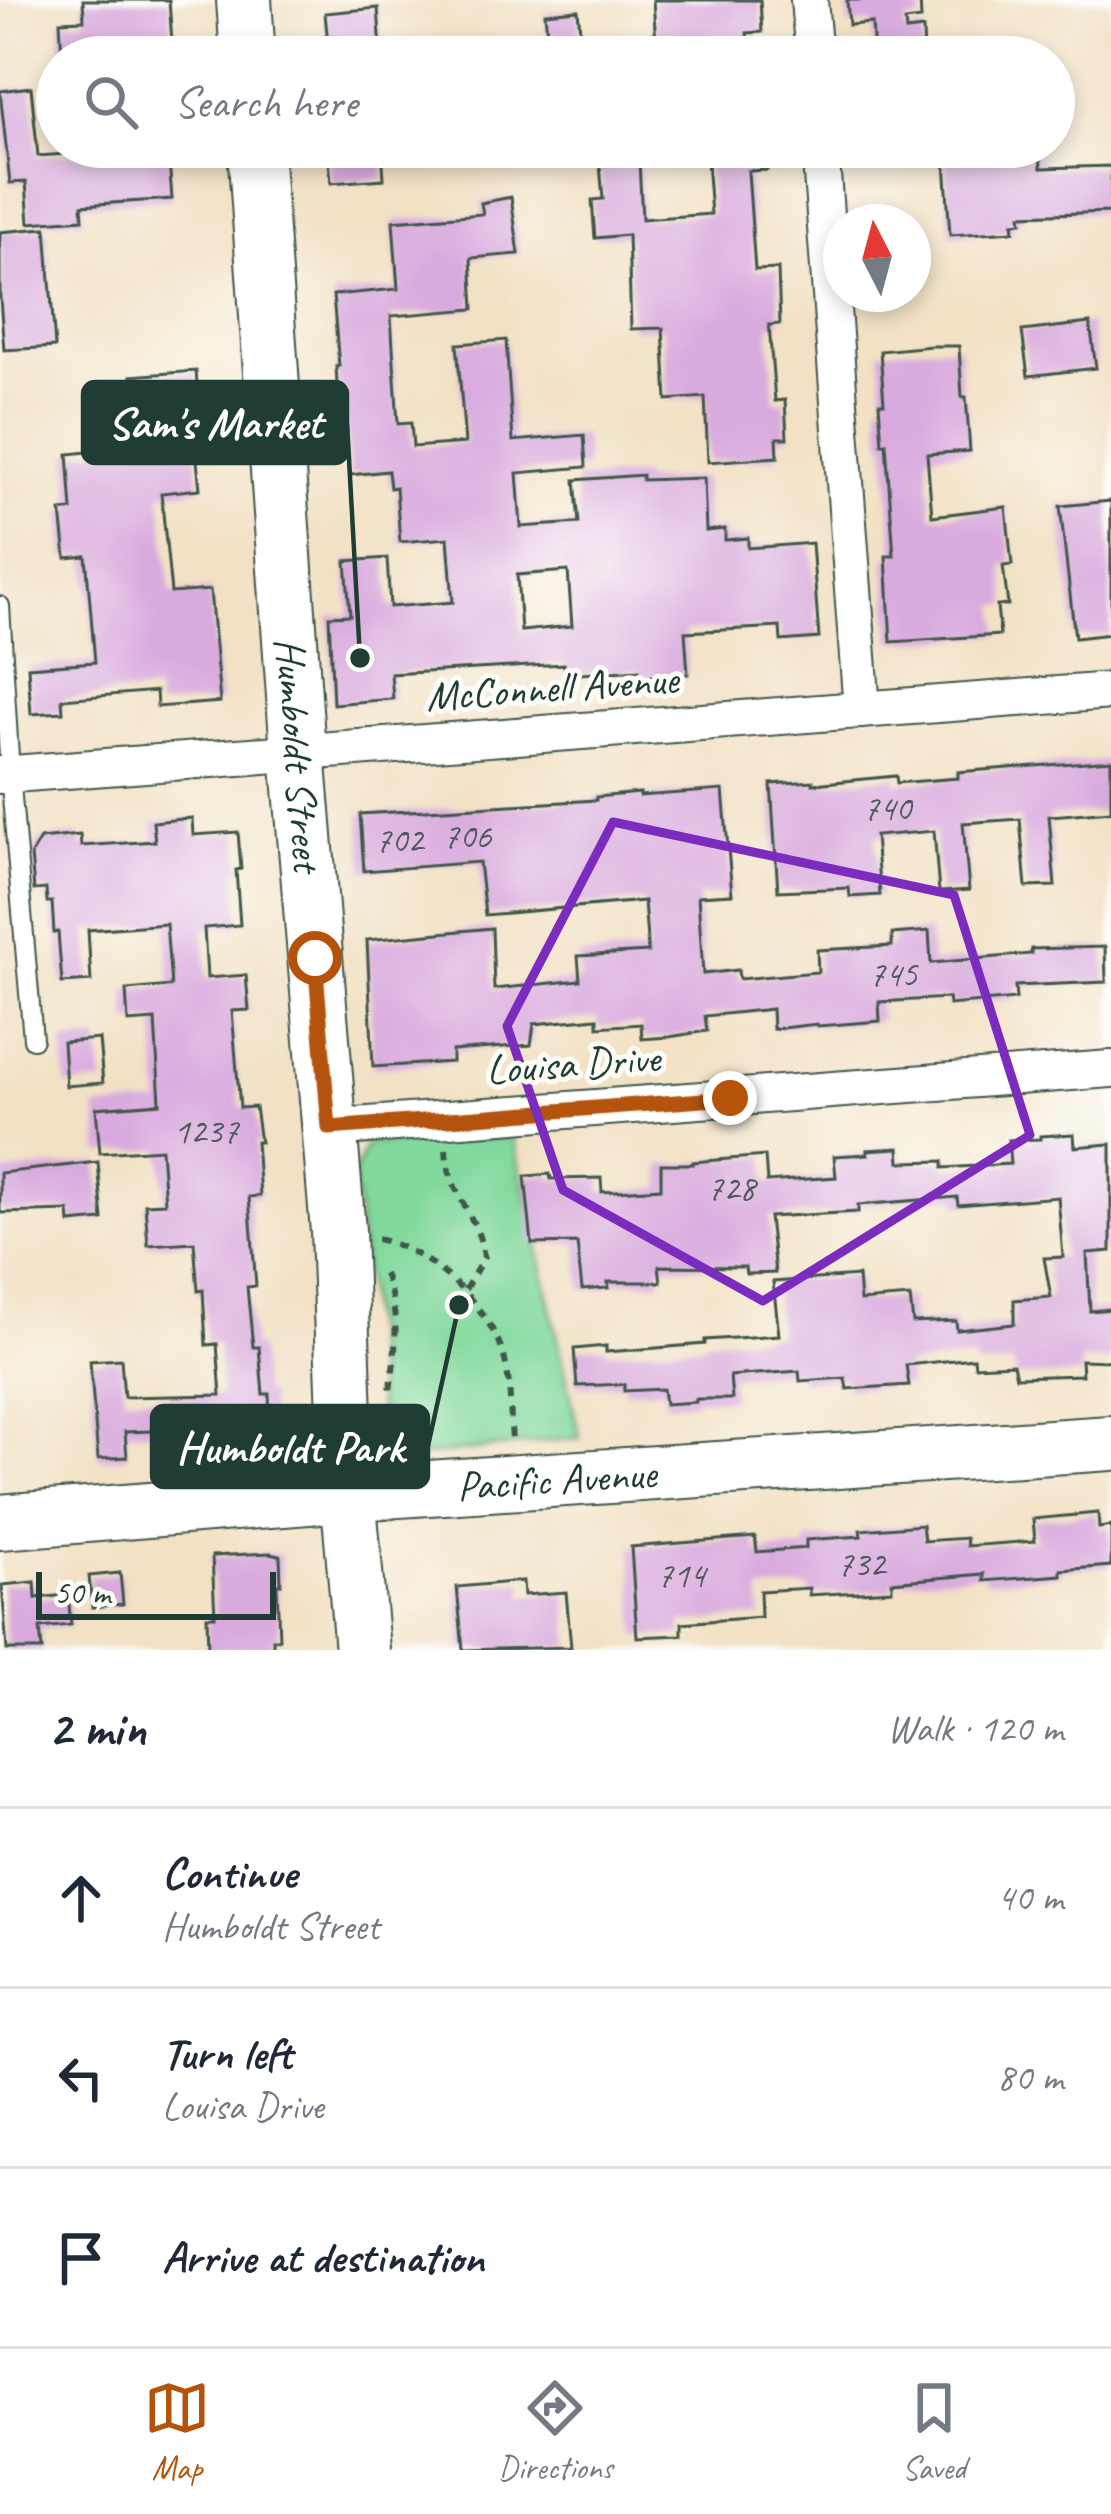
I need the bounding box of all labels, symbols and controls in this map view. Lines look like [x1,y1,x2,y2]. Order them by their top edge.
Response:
search box [36,36,1075,168]
icon: search [78,69,144,135]
text: Search here [174,74,357,131]
north arrow [823,204,931,312]
callout: Sam's Market [83,382,347,463]
text: Sam's Market [107,395,327,452]
street label: Humboldt Street [263,636,335,877]
street label: McConnell Avenue [424,653,682,723]
house number: 740 [863,785,914,831]
house number: 706 [443,813,493,859]
house number: 702 [375,817,426,863]
route start [288,931,342,985]
house number: 745 [869,951,919,997]
street label: Louisa Drive [484,1031,664,1096]
route end [703,1071,757,1125]
house number: 1237 [174,1108,240,1154]
house number: 728 [707,1165,759,1211]
callout: Humboldt Park [152,1406,428,1487]
text: Humboldt Park [176,1419,408,1476]
street label: Pacific Avenue [455,1446,660,1513]
house number: 732 [837,1541,888,1587]
house number: 714 [657,1552,709,1598]
scale bar [36,1566,276,1619]
text: 50 m [54,1572,110,1614]
text: 2 min [48,1696,146,1760]
text: Walk · 120 m [887,1704,1063,1753]
text: Continue [162,1845,296,1902]
icon: ahead [48,1865,114,1931]
text: 40 m [997,1873,1063,1922]
text: Humboldt Street [162,1902,379,1951]
text: Turn left [162,2025,292,2082]
icon: left [48,2045,114,2111]
text: 80 m [997,2053,1063,2102]
text: Louisa Drive [162,2082,323,2131]
icon: arrive [48,2225,114,2291]
text: Arrive at destination [162,2229,484,2286]
tab: Map [144,2375,210,2489]
tab: Directions [498,2375,613,2489]
tab: Saved [901,2375,967,2489]

